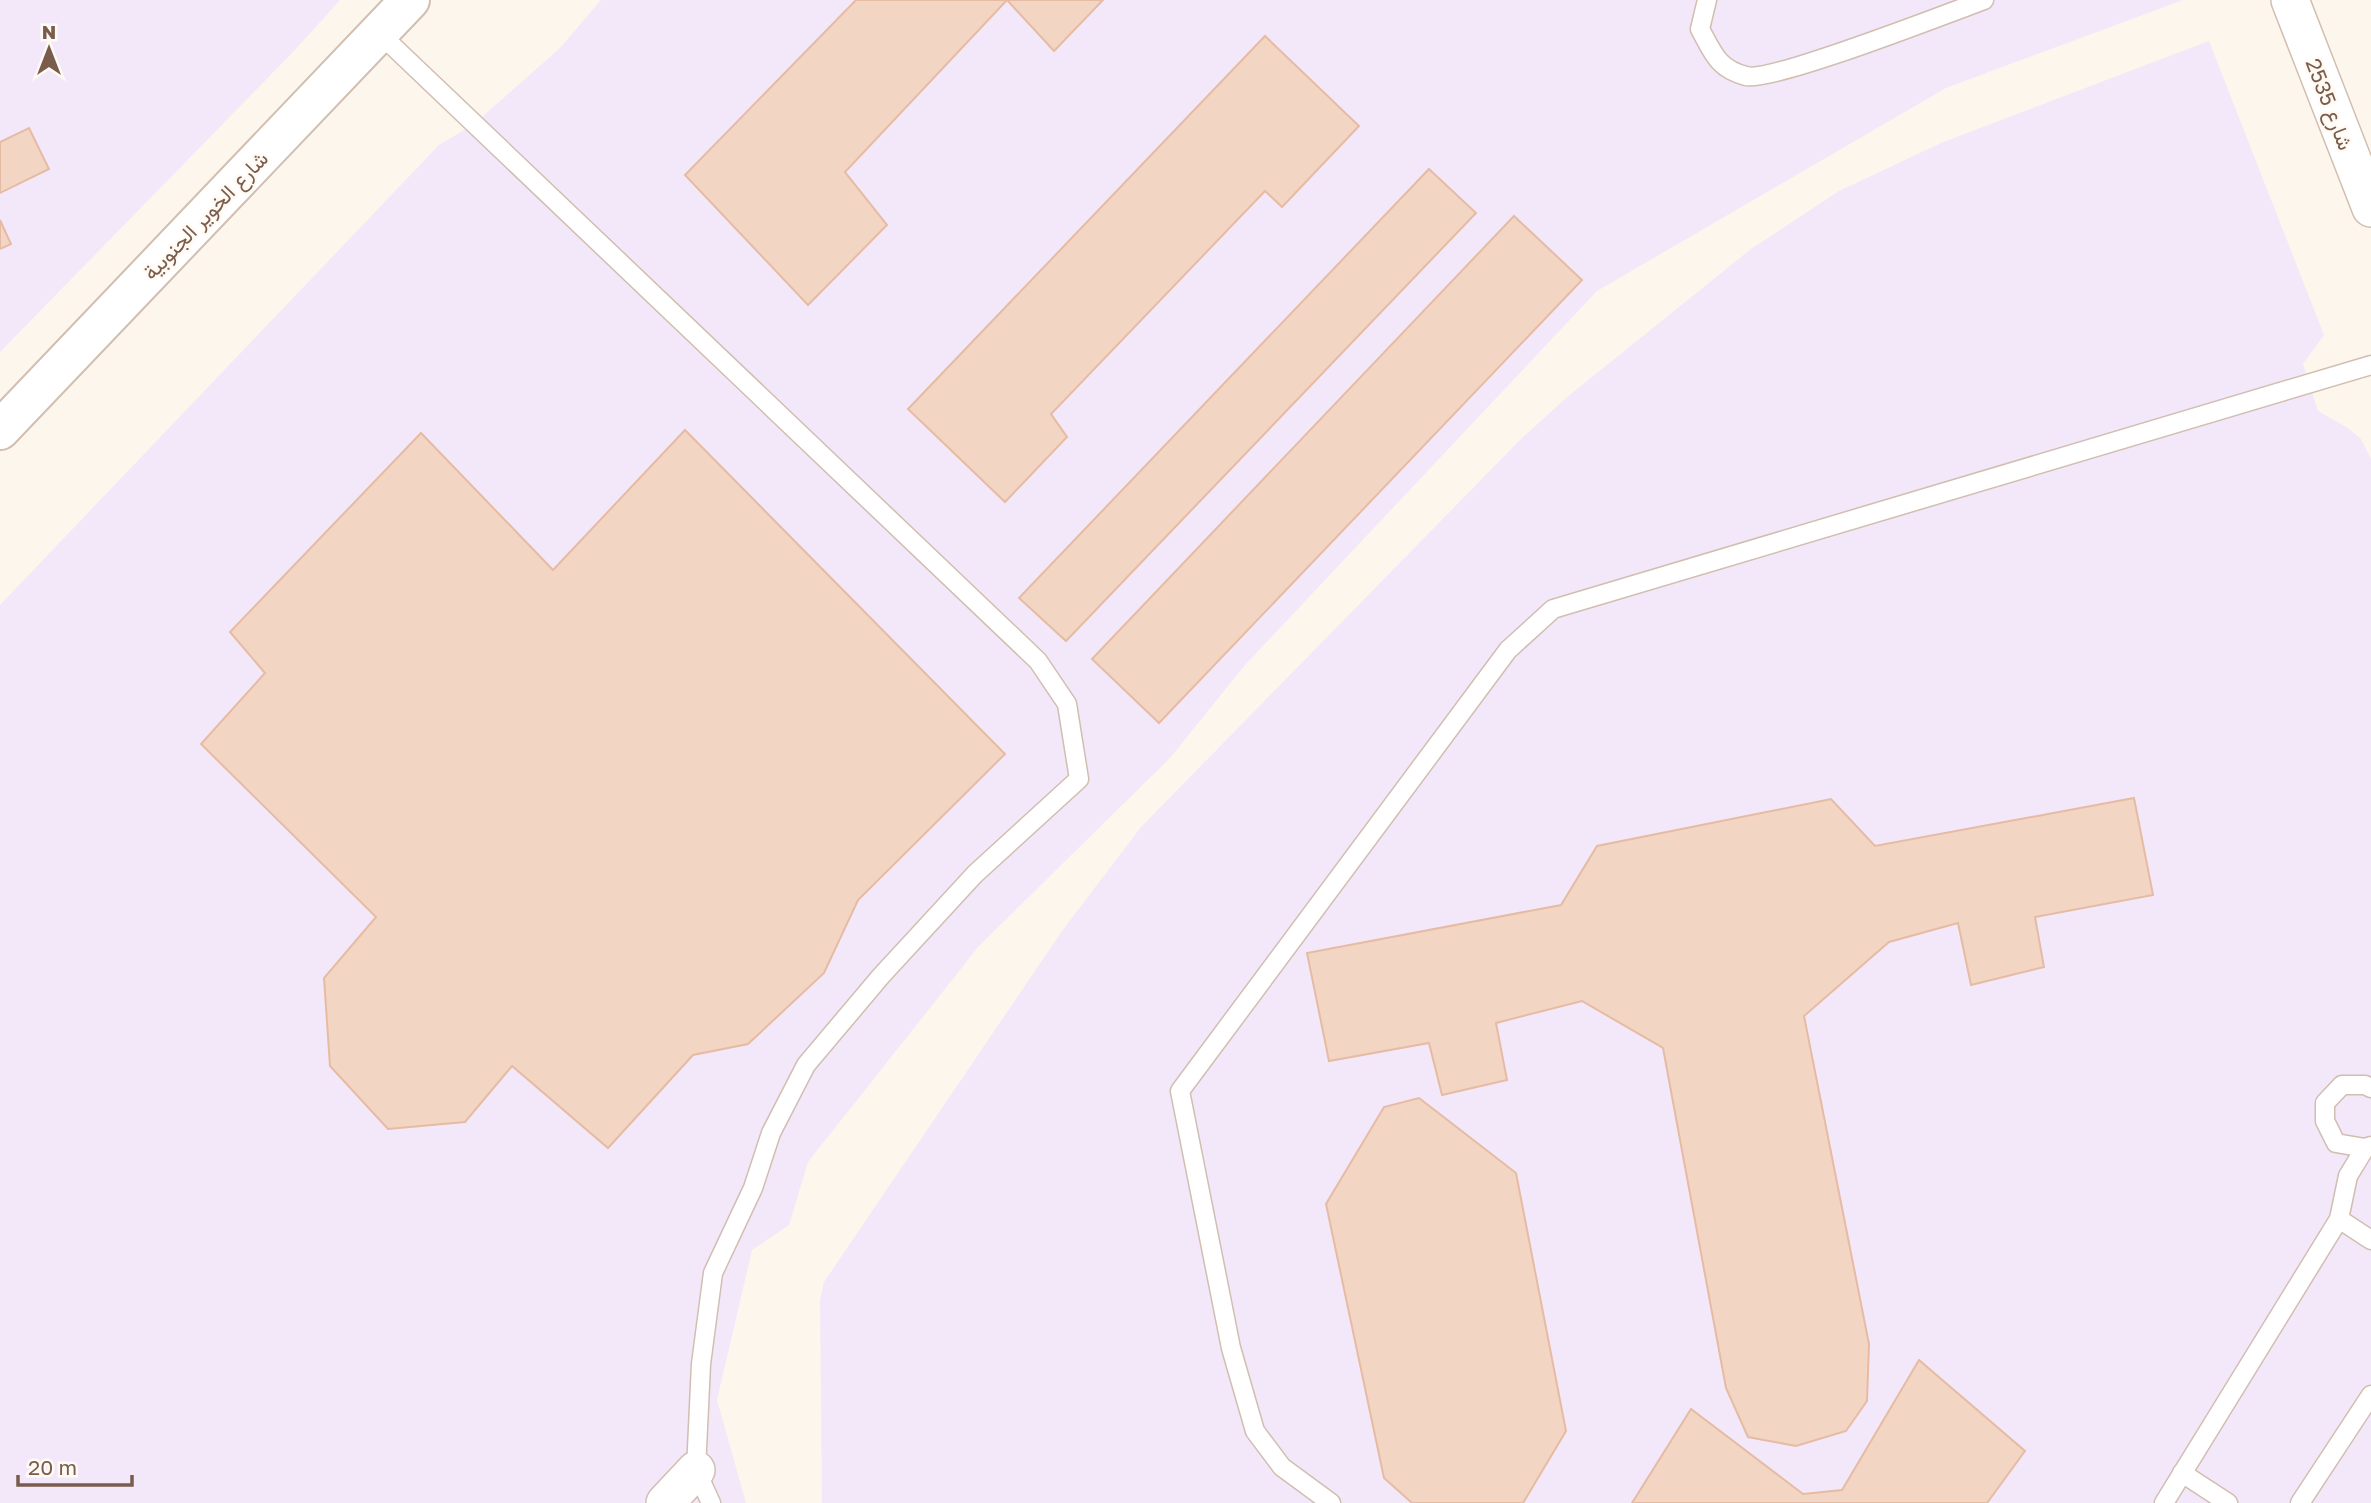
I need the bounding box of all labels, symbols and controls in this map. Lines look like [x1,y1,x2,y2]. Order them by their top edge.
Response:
north arrow [14,14,84,84]
text: N [42,20,56,43]
street label: 2535 شارع [2299,54,2359,154]
street label: شارع الخوير الجنوبية [137,145,275,286]
scale bar [18,1444,131,1488]
text: 20 m [28,1454,77,1480]

